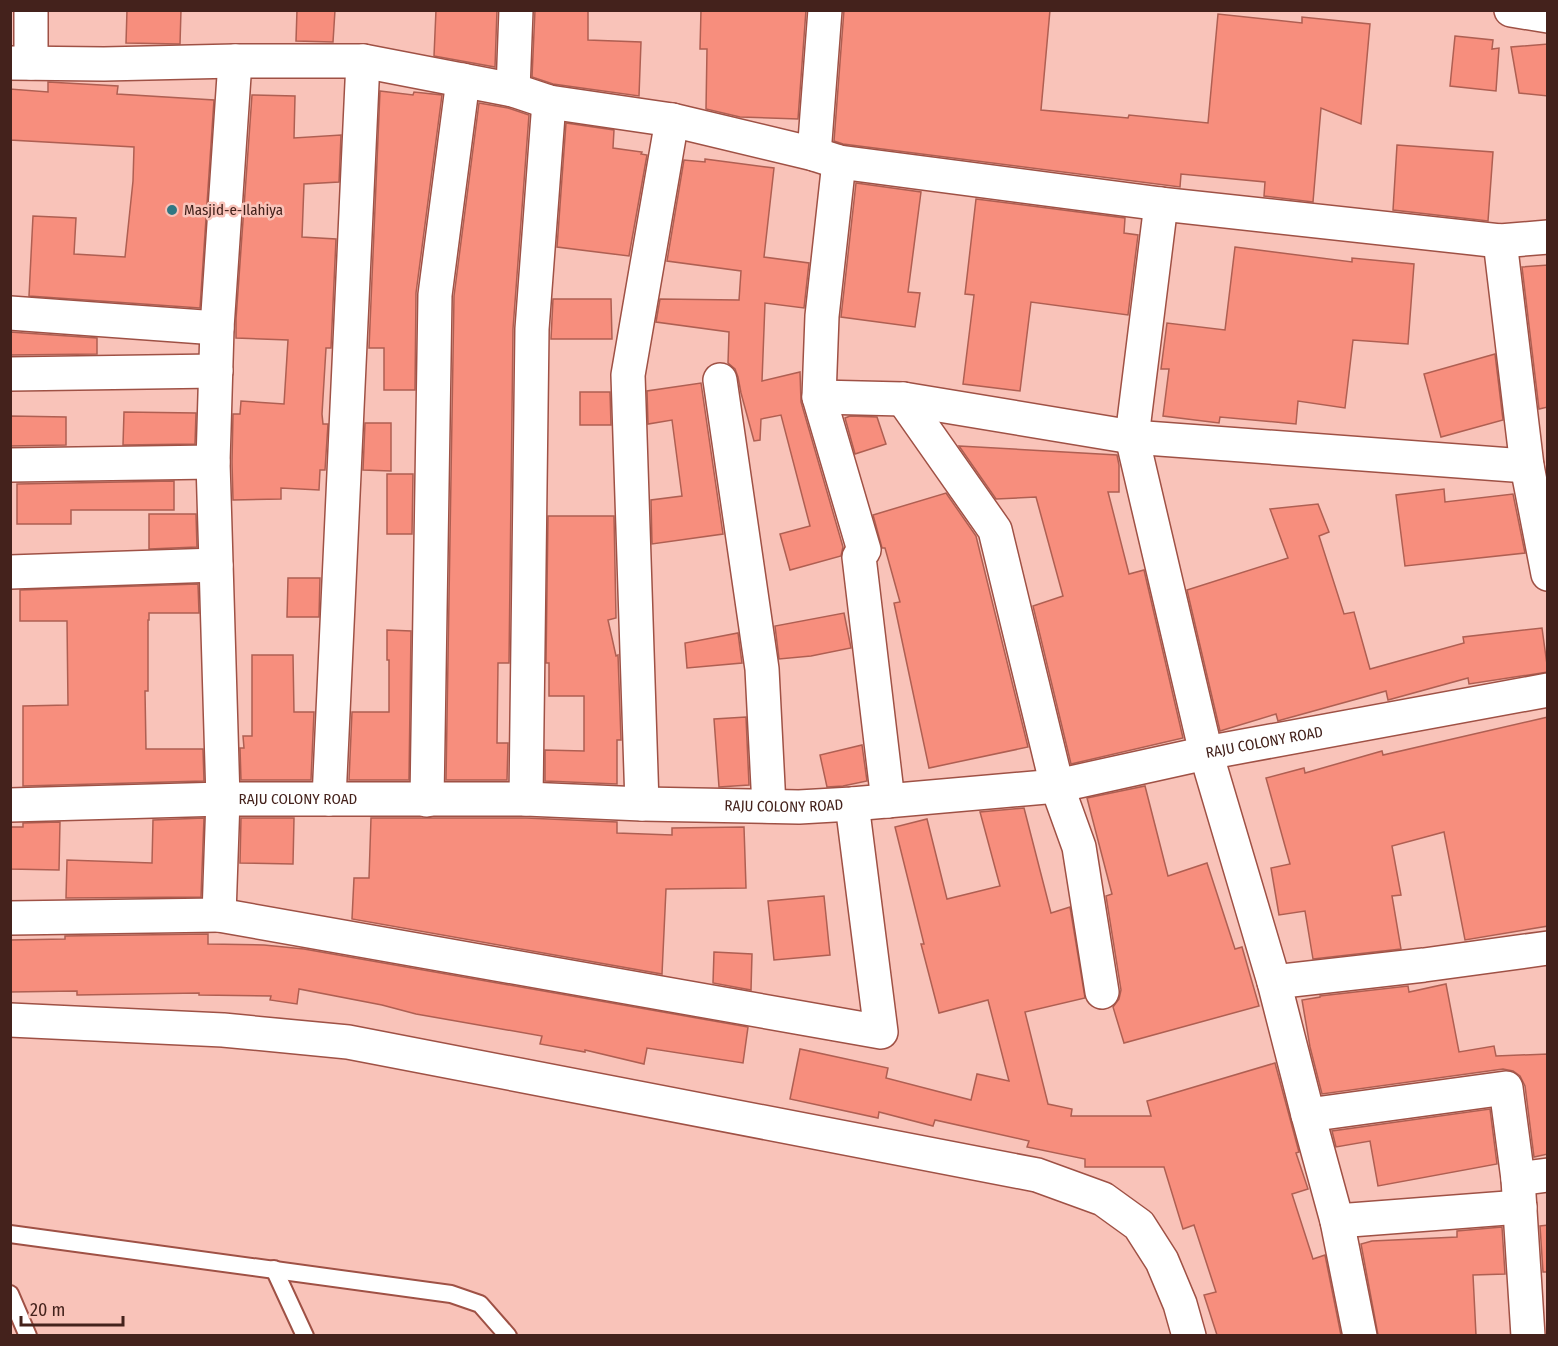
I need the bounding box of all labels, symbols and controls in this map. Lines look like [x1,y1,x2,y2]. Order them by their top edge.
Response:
place label: Masjid-e-Ilahiya [184,201,283,219]
marker: Masjid-e-Ilahiya [165,203,179,217]
street label: RAJU COLONY ROAD [1204,723,1324,762]
street label: RAJU COLONY ROAD [239,790,357,808]
street label: RAJU COLONY ROAD [724,796,844,816]
scale bar [21,1289,123,1327]
text: 20 m [30,1299,65,1321]

